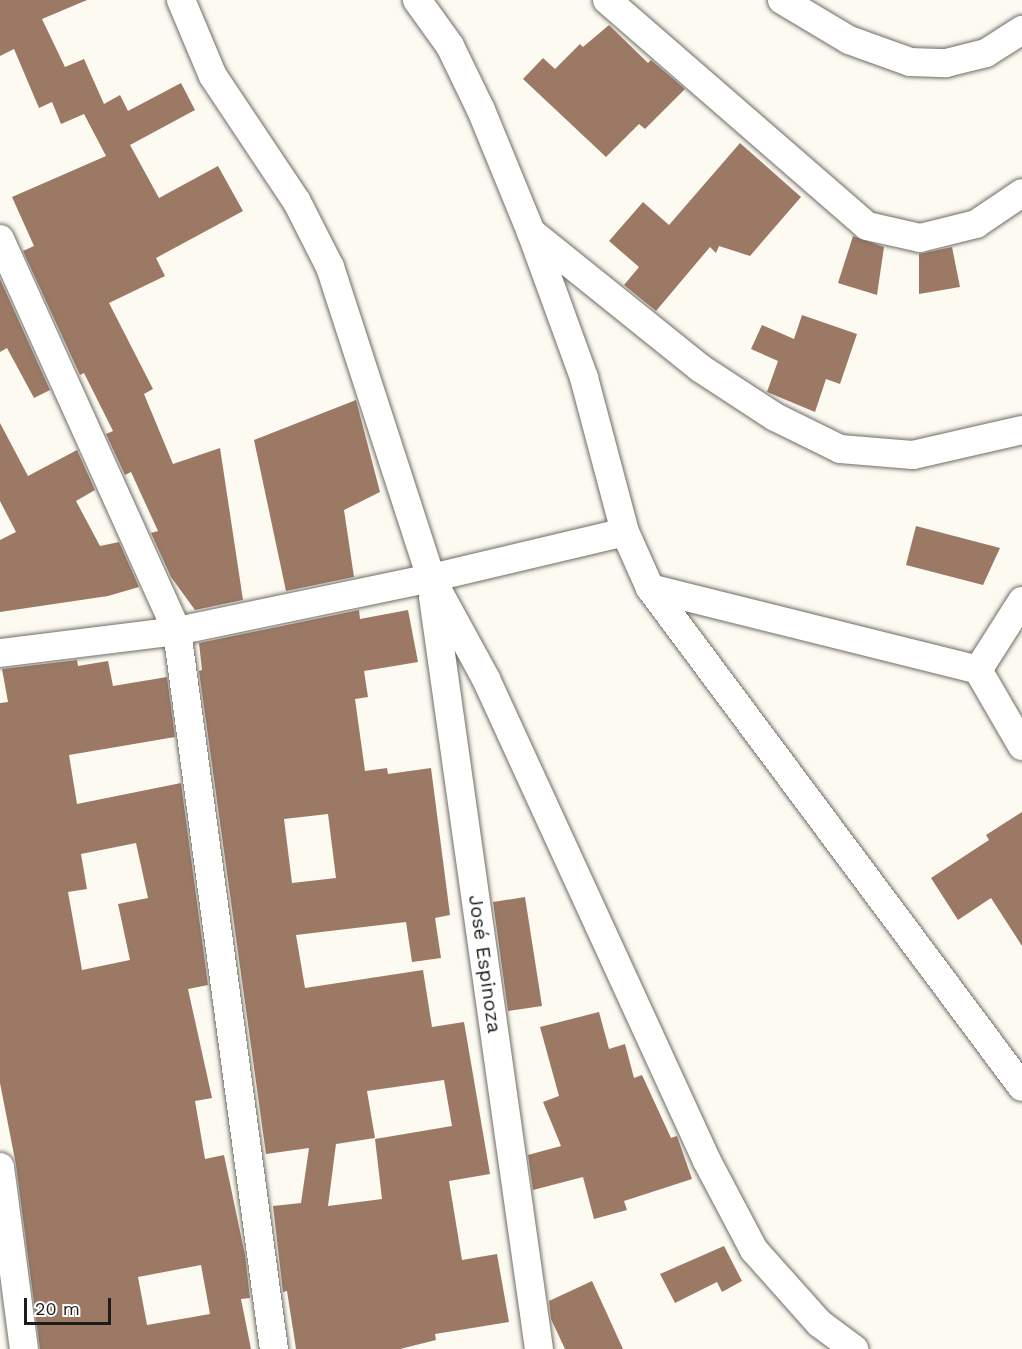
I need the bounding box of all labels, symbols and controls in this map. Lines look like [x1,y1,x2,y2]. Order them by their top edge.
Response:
street label: José Espinoza [463,893,507,1035]
scale bar [27,1286,114,1324]
text: 20 m [35,1298,80,1319]

